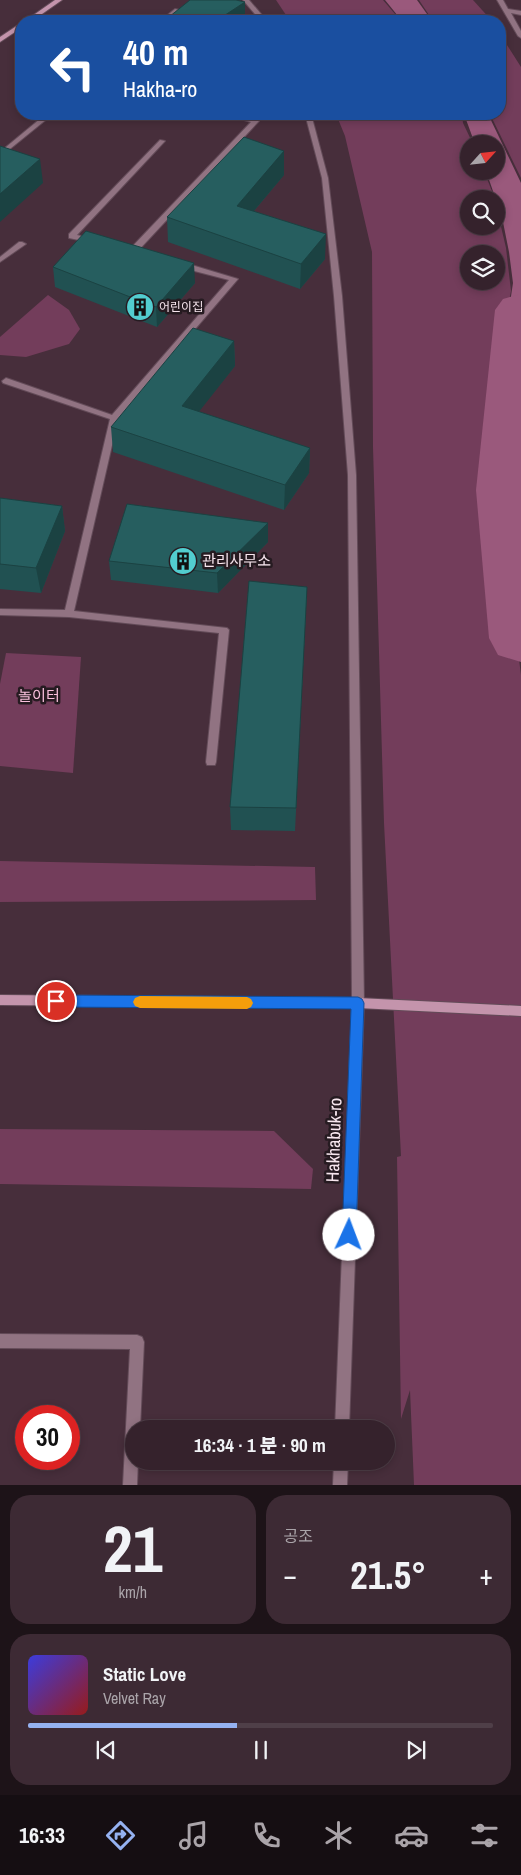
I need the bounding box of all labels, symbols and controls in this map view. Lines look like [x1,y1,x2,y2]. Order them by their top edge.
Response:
text: 40 m [123,29,188,76]
icon: left [40,35,105,100]
text: Hakha-ro [123,74,197,104]
north arrow [460,135,505,180]
map controls [460,135,505,290]
button: search [460,190,505,235]
button: layers [460,245,505,290]
building icon: 어린이집 [125,292,155,322]
place label: 어린이집 [159,299,203,315]
building icon: 관리사무소 [168,546,198,576]
place label: 관리사무소 [202,550,271,571]
park label: 놀이터 [18,685,60,706]
pin [35,980,77,1022]
icon: arrive [42,987,70,1015]
street label: Hakhabuk-ro [320,1097,347,1183]
position arrow [322,1208,374,1260]
speed limit sign: 30 [15,1405,80,1470]
text: 16:34 · 1 분 · 90 m [194,1432,326,1458]
text: 21 [103,1505,162,1592]
text: 공조 [284,1525,313,1547]
text: 21.5° [350,1550,426,1601]
text: − [284,1556,297,1594]
text: + [480,1556,493,1594]
text: km/h [119,1581,147,1603]
text: Static Love [103,1661,186,1687]
text: Velvet Ray [103,1687,166,1709]
icon: previous [92,1736,120,1764]
icon: pause [247,1736,275,1764]
icon: next [402,1736,430,1764]
icon: directions [103,1818,138,1853]
icon: music [176,1818,211,1853]
icon: phone [249,1818,284,1853]
icon: climate [321,1818,356,1853]
icon: car [394,1818,429,1853]
icon: filters [467,1818,502,1853]
text: 16:33 [19,1820,65,1850]

